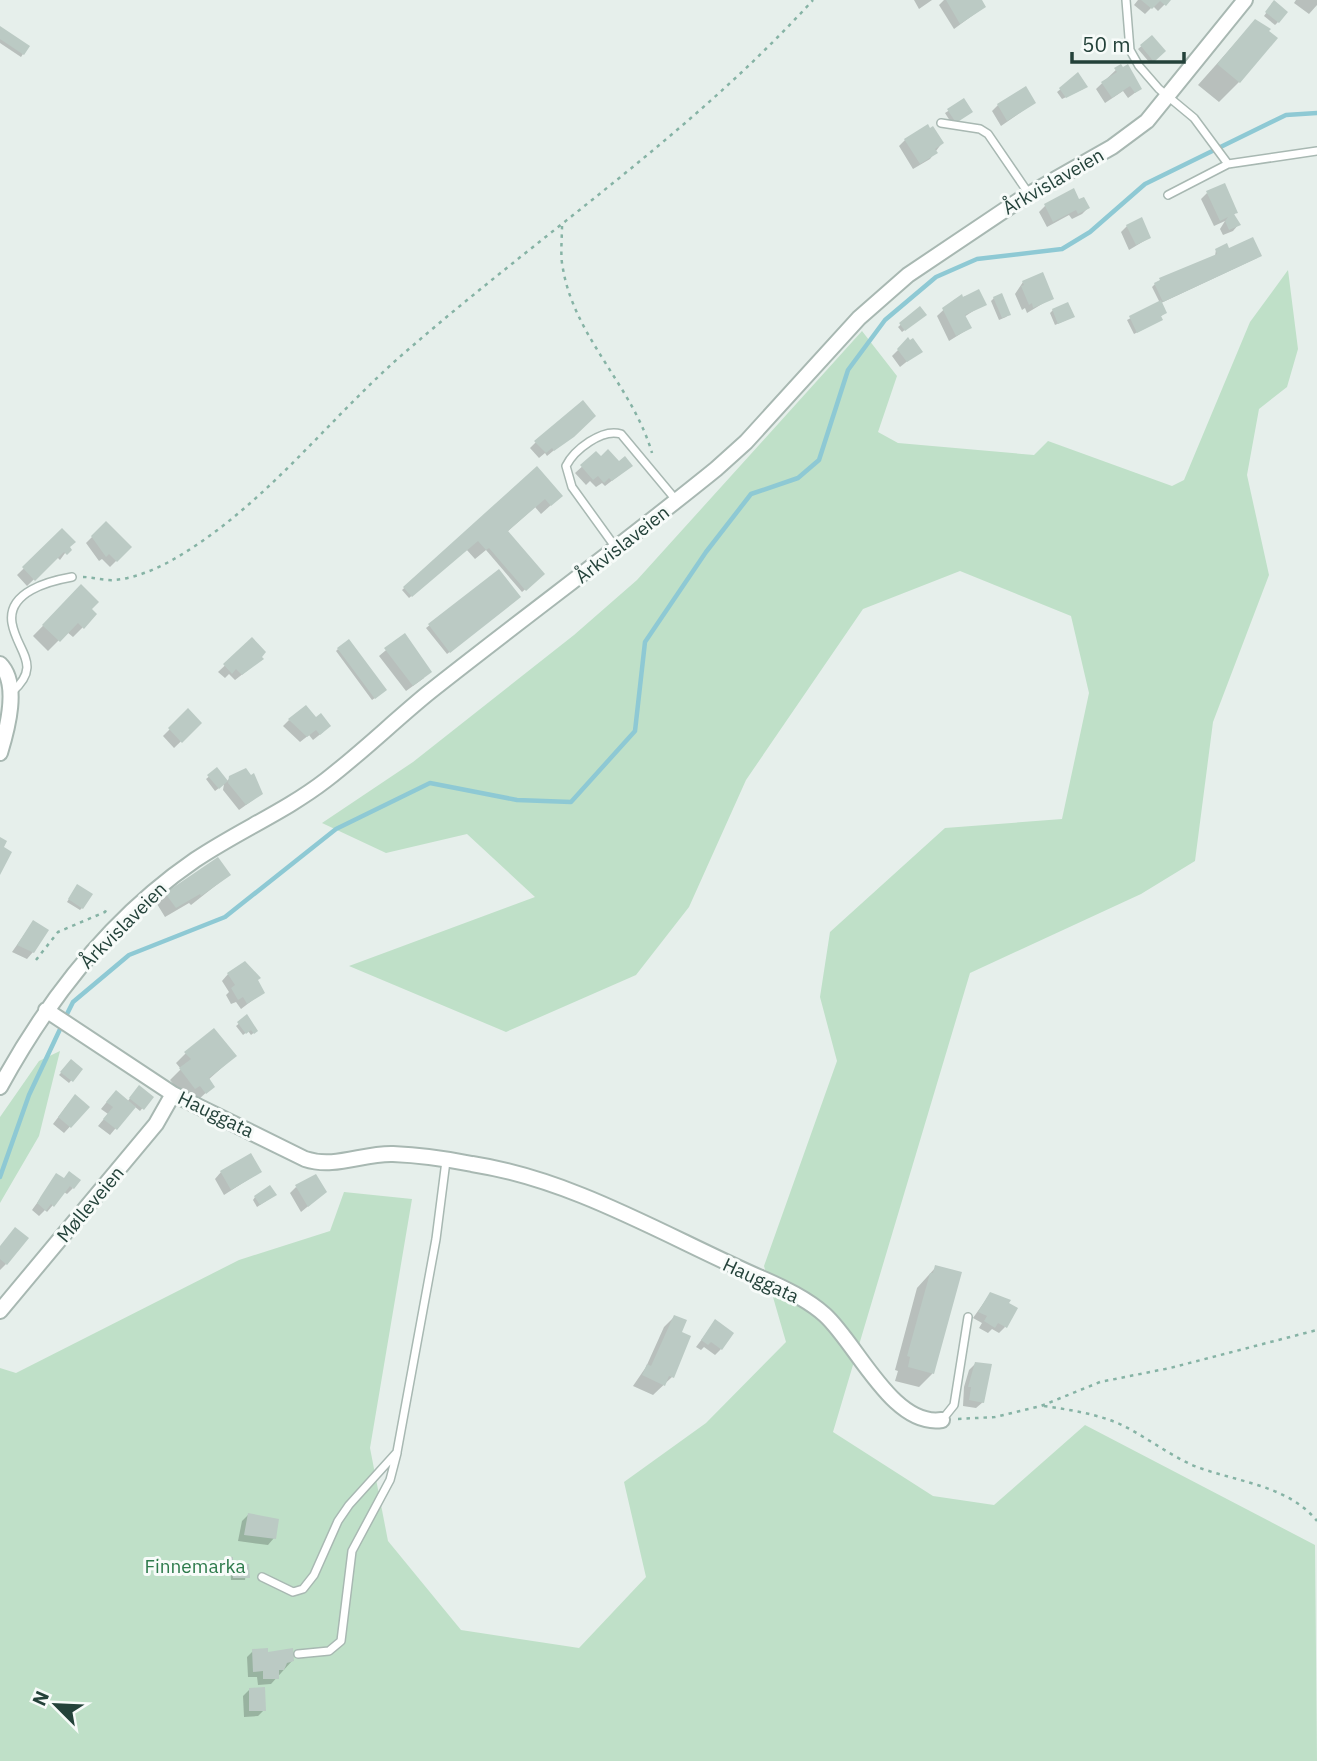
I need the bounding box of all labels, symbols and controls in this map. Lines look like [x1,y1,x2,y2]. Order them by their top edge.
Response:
scale bar [1072,21,1184,65]
text: 50 m [1082,30,1131,58]
street label: Årkvislaveien [998,142,1108,220]
street label: Årkvislaveien [570,500,674,588]
street label: Årkvislaveien [75,877,171,973]
street label: Hauggata [174,1085,258,1143]
street label: Mølleveien [51,1161,129,1247]
street label: Hauggata [719,1252,803,1308]
park label: Finnemarka [144,1554,246,1578]
north arrow [21,1670,91,1740]
text: N [27,1687,54,1709]

